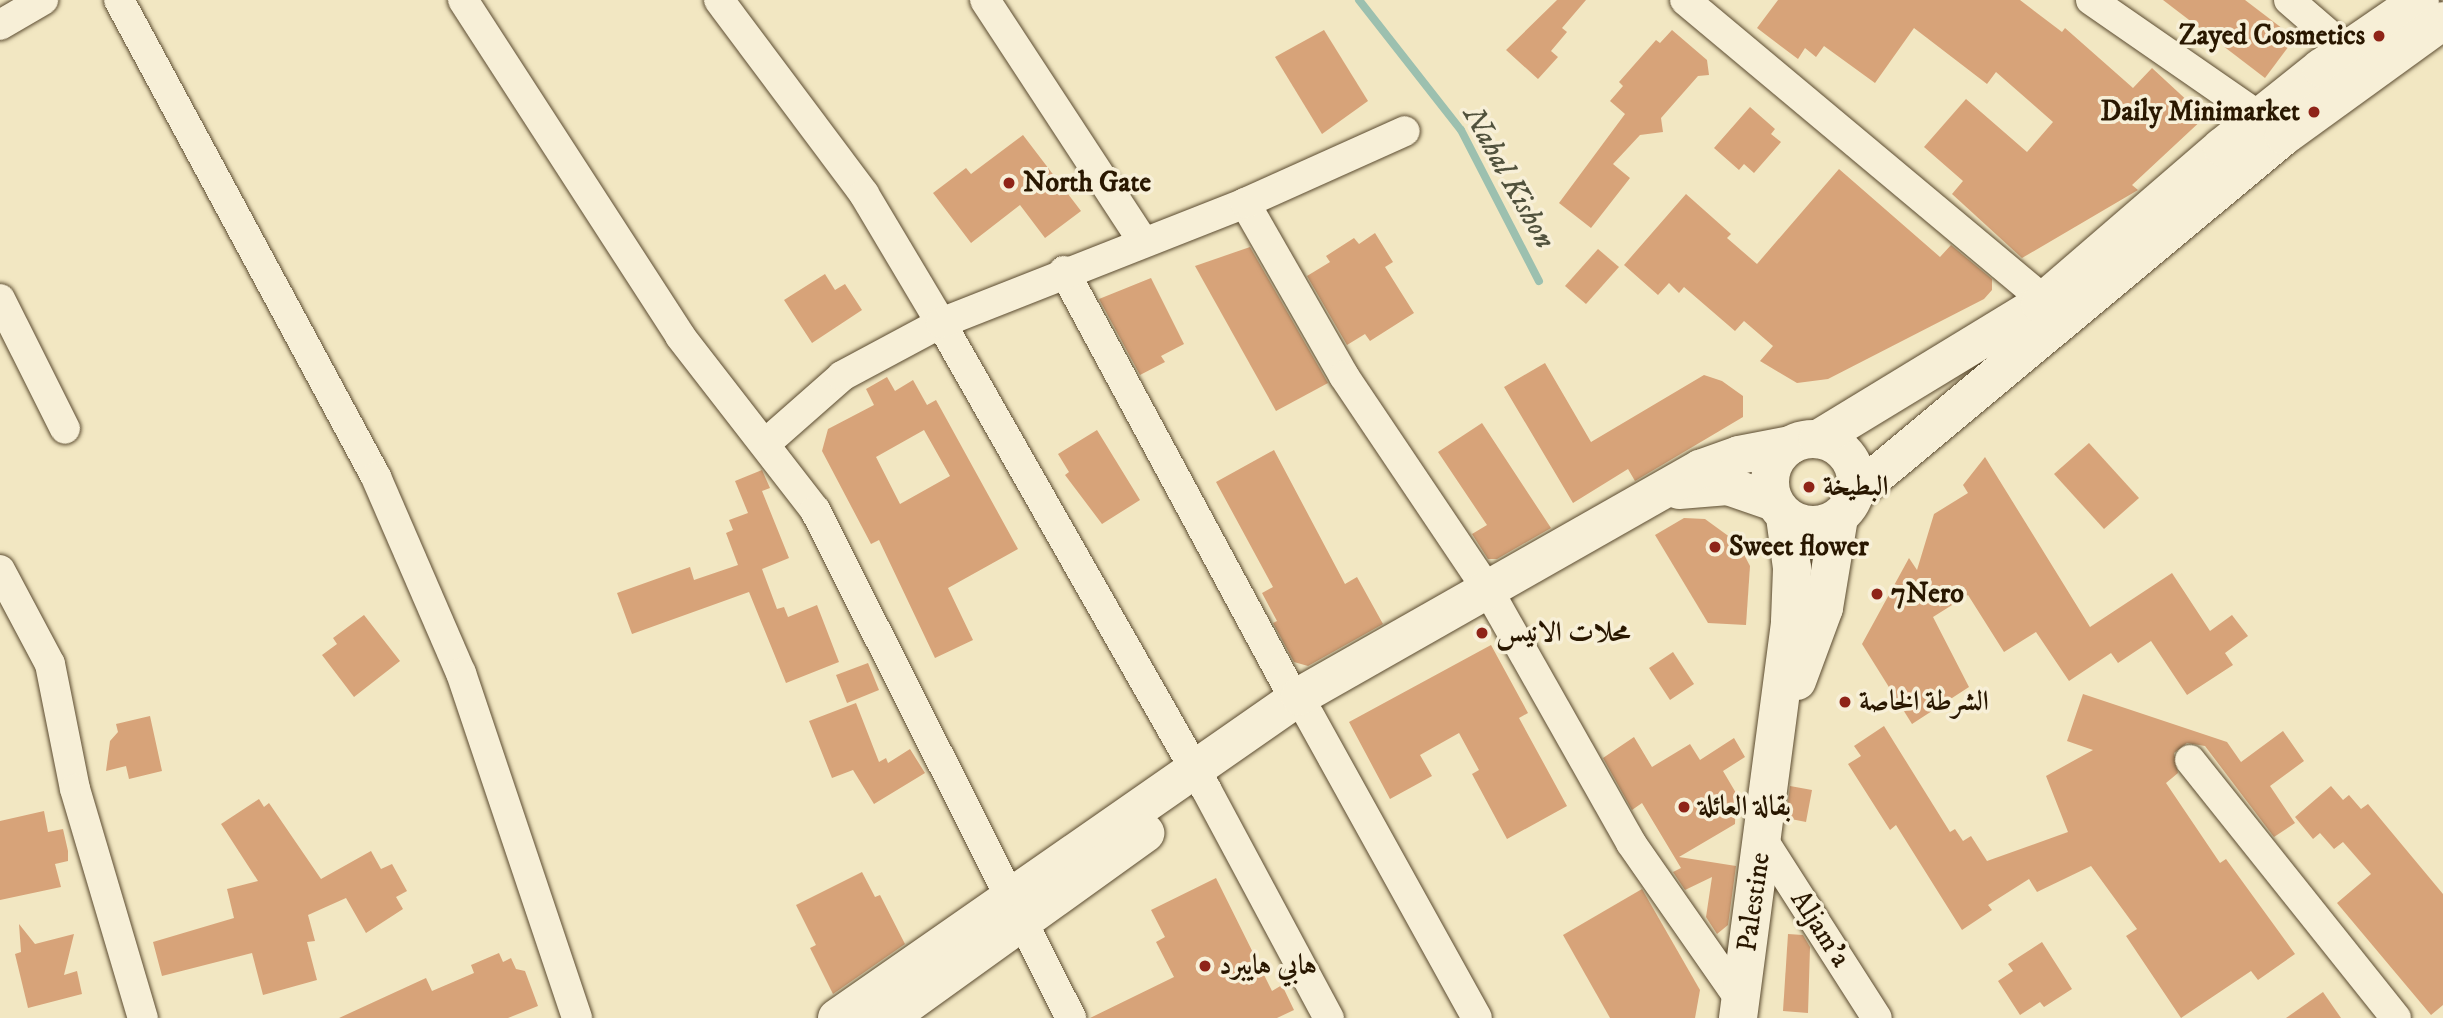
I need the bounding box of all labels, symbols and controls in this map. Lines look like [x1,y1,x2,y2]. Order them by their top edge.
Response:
place label: Zayed Cosmetics [2179,19,2365,53]
marker: Zayed Cosmetics [2371,28,2387,44]
place label: Daily Minimarket [2101,95,2300,129]
water label: Nahal Kishon [1454,100,1562,256]
marker: Daily Minimarket [2306,104,2322,120]
place label: North Gate [1023,166,1151,200]
marker: North Gate [1001,175,1017,191]
place label: البطيخة [1823,470,1889,504]
marker: البطيخة [1801,479,1817,495]
place label: Sweet flower [1729,530,1869,564]
marker: Sweet flower [1707,539,1723,555]
place label: 7Nero [1891,577,1964,611]
marker: 7Nero [1869,586,1885,602]
place label: محلات الانيس [1496,616,1630,650]
marker: محلات الانيس [1474,625,1490,641]
place label: الشرطة الخاصة [1859,685,1989,719]
marker: الشرطة الخاصة [1837,694,1853,710]
place label: بقالة العائلة [1698,790,1791,824]
marker: بقالة العائلة [1676,799,1692,815]
street label: Palestine [1730,850,1778,954]
street label: Aljam'a [1783,884,1857,974]
place label: هابي هايبرد [1219,949,1317,983]
marker: هابي هايبرد [1197,958,1213,974]

